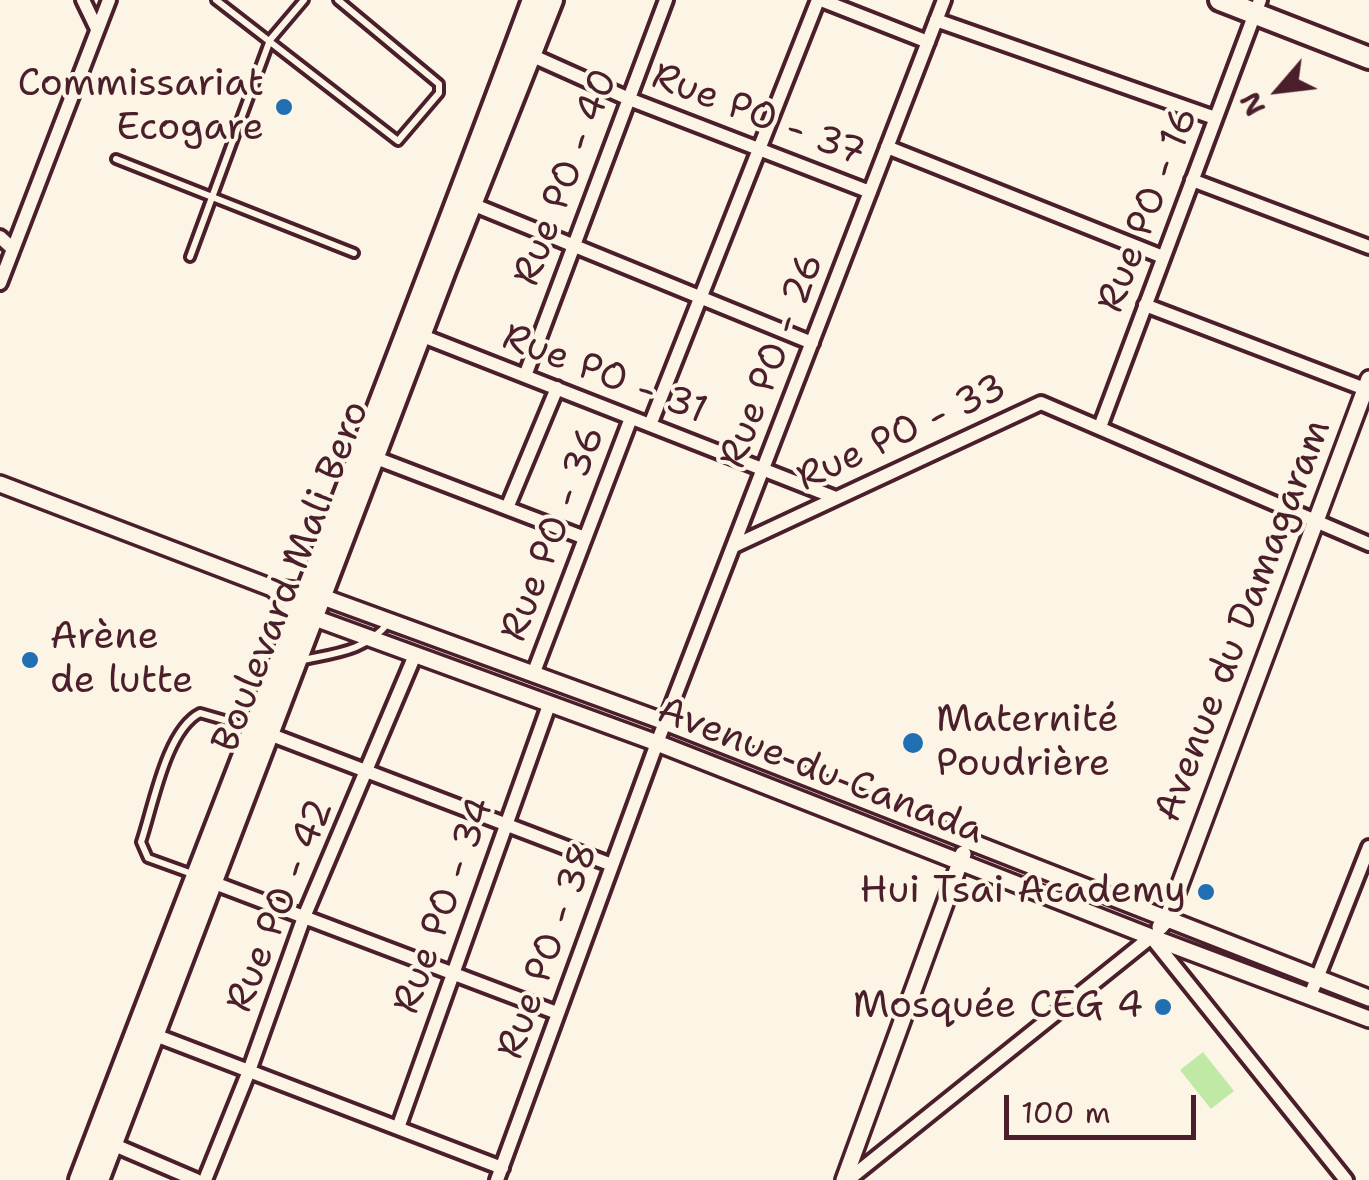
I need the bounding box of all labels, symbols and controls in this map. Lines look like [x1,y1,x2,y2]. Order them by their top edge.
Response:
north arrow [1229,40,1329,140]
street label: Rue PO - 37 [645,54,871,178]
place label: Commissariat Ecogare [17,62,264,152]
street label: Rue PO - 40 [505,64,629,292]
text: N [1231,85,1274,123]
marker: Commissariat Ecogare [273,96,295,118]
street label: Rue PO - 16 [1089,101,1209,319]
street label: Rue PO - 26 [711,247,835,475]
street label: Rue PO - 31 [495,315,713,435]
street label: Rue PO - 33 [790,366,1014,502]
street label: Boulevard Mali Bero [204,395,380,759]
street label: Avenue du Damagaram [1146,413,1342,829]
street label: Rue PO - 36 [492,420,616,648]
place label: Arène de lutte [50,615,193,704]
marker: Arène de lutte [19,649,41,671]
street label: Avenue du Canada [650,689,990,855]
place label: Maternité Poudrière [936,698,1119,788]
marker: Maternité Poudrière [900,730,926,756]
street label: Rue PO - 34 [385,792,505,1020]
street label: Rue PO - 42 [218,793,344,1019]
street label: Rue PO - 38 [489,837,609,1065]
place label: Hui Tsai Academy [860,869,1186,915]
marker: Hui Tsai Academy [1195,881,1217,903]
place label: Mosquée CEG 4 [853,984,1143,1030]
marker: Mosquée CEG 4 [1152,996,1174,1018]
scale bar [1009,1075,1202,1137]
text: 100 m [1021,1092,1111,1133]

